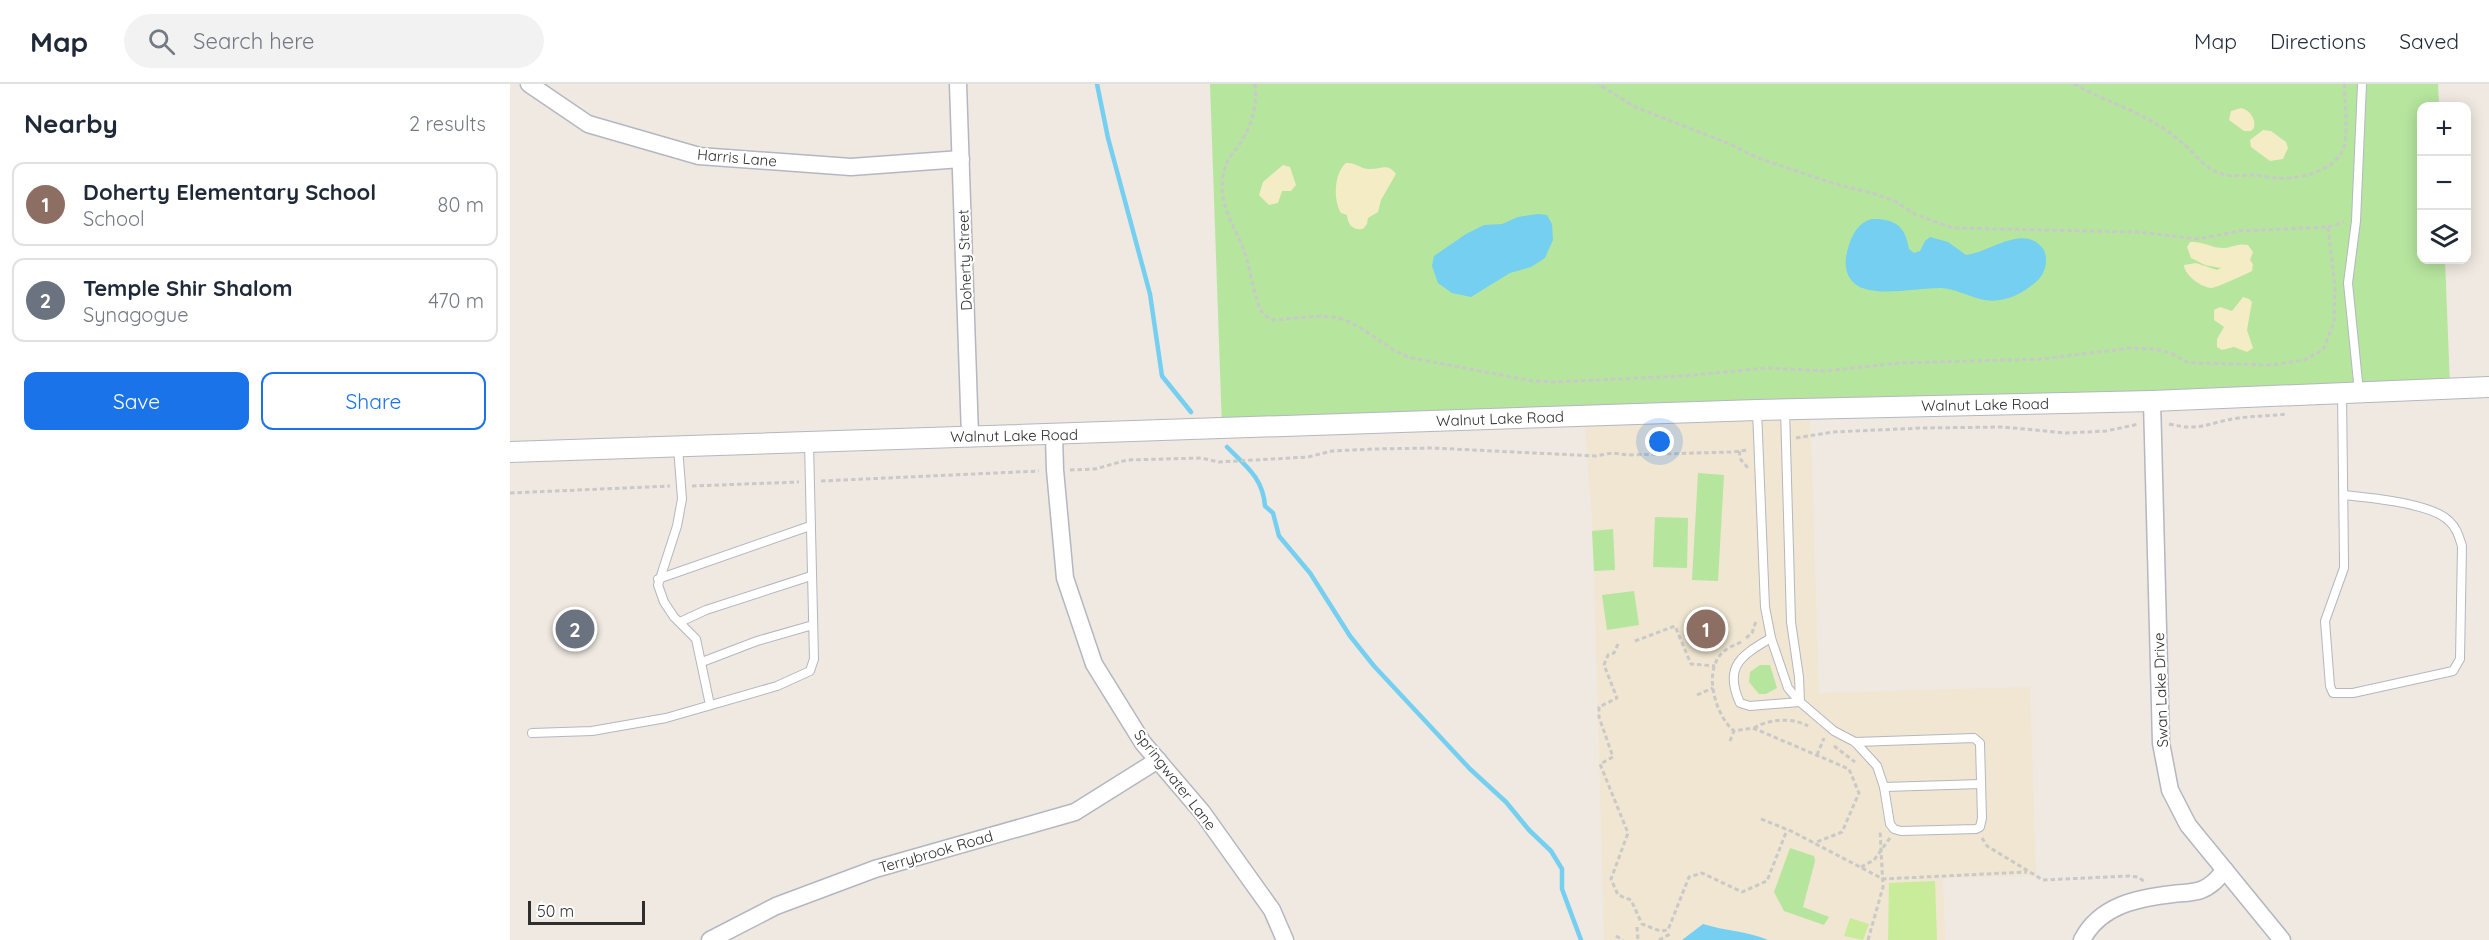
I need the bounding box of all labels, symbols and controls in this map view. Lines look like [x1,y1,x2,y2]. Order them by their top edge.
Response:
search box [124,14,544,68]
text: Map [30,24,88,59]
icon: search [145,25,178,58]
text: Search here [193,27,315,55]
text: Map [2194,28,2237,54]
text: Directions [2270,28,2366,54]
text: Saved [2399,28,2459,54]
map controls [2417,102,2471,264]
button: + [2417,102,2471,156]
text: Nearby [24,107,118,140]
text: 2 results [409,111,486,136]
street label: Harris Lane [696,145,778,170]
button: − [2417,156,2471,210]
text: Doherty Elementary School [83,178,376,206]
text: 1 [42,192,49,217]
text: 80 m [438,192,484,217]
text: School [83,206,145,231]
street label: Doherty Street [953,209,976,311]
button: layers [2417,210,2471,264]
text: Temple Shir Shalom [83,274,293,302]
text: 2 [40,288,51,313]
text: 470 m [428,288,484,313]
text: Synagogue [83,302,188,327]
button: Save [24,372,249,430]
button: Share [261,372,486,430]
street label: Walnut Lake Road [1921,394,2049,415]
street label: Walnut Lake Road [1436,407,1564,430]
street label: Walnut Lake Road [950,425,1078,446]
your location [1645,427,1674,456]
pin: 2 [556,606,594,652]
pin: 1 [1686,606,1726,652]
street label: Swan Lake Drive [2149,632,2172,748]
street label: Springwater Lane [1130,726,1221,834]
street label: Terrybrook Road [877,826,995,877]
scale bar [528,898,645,926]
text: 50 m [537,901,574,921]

